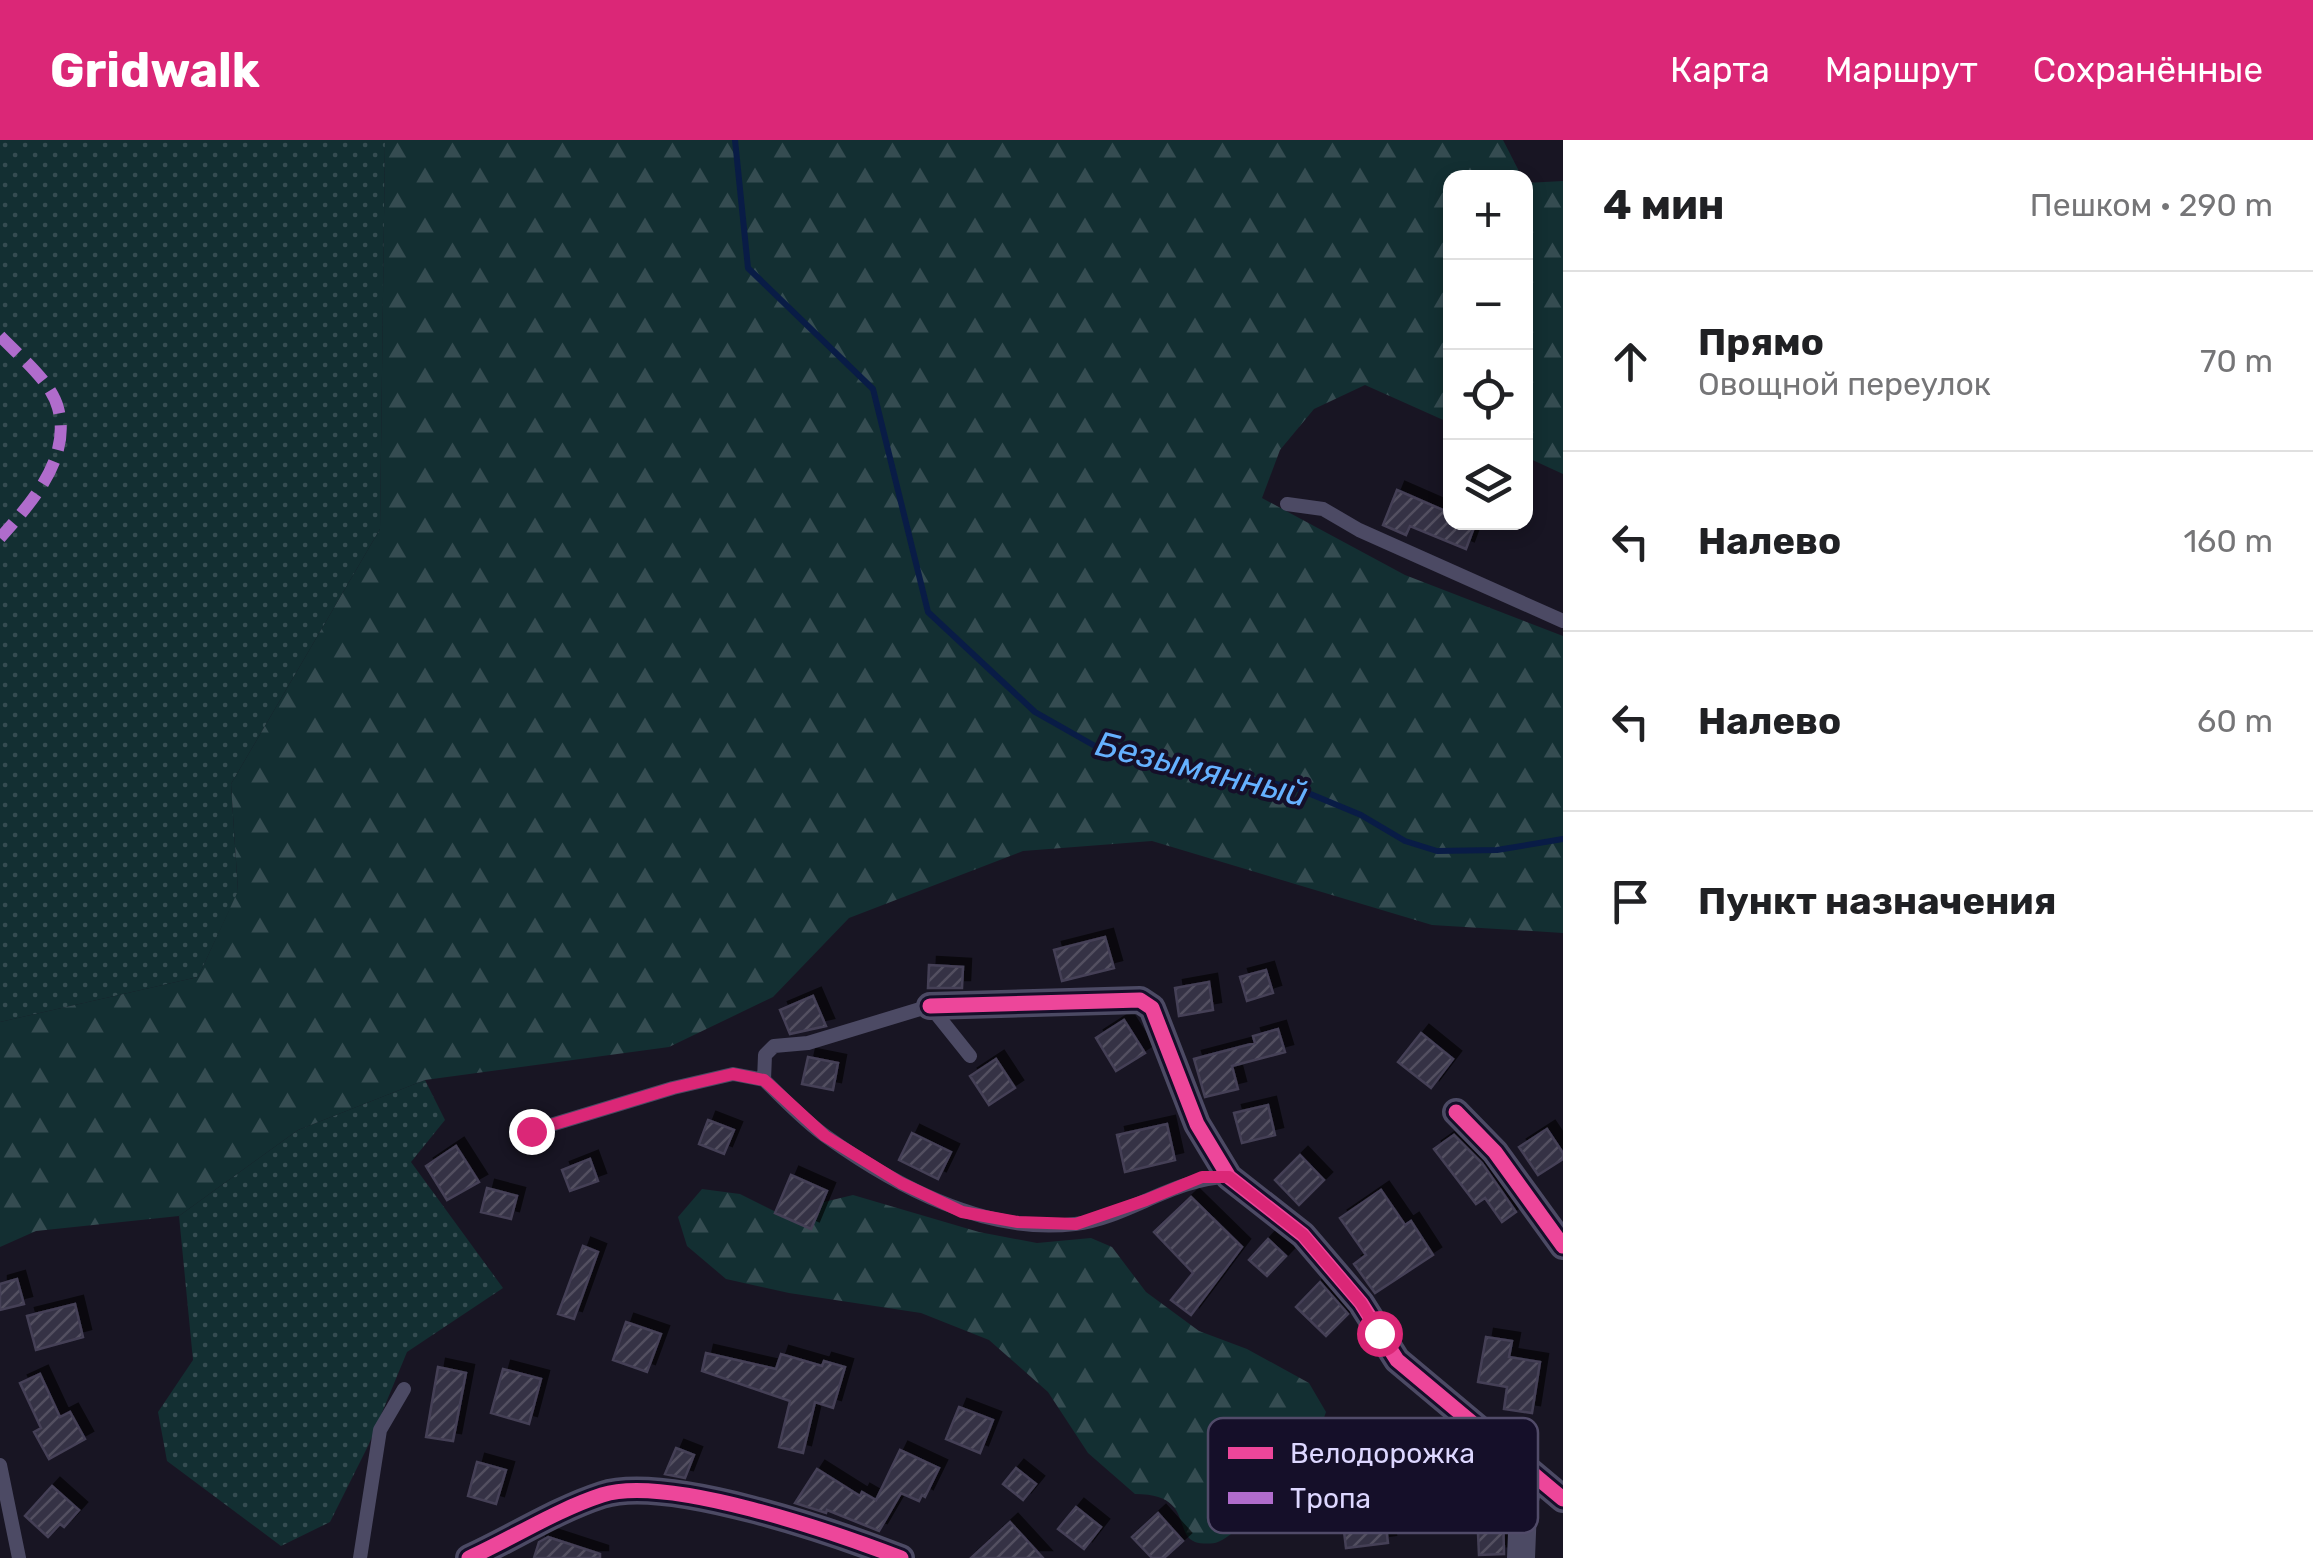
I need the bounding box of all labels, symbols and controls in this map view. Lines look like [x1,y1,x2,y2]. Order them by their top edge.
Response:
text: Gridwalk [50,42,260,99]
text: Карта [1670,49,1770,91]
text: Маршрут [1825,49,1978,91]
text: Сохранённые [2033,49,2263,91]
map controls [1443,170,1533,530]
button: + [1443,170,1533,260]
text: 4 мин [1603,180,1725,230]
text: Пешком · 290 m [2030,186,2273,224]
button: − [1443,260,1533,350]
text: Прямо [1698,319,1824,365]
icon: ahead [1603,334,1658,389]
text: 70 m [2200,342,2273,380]
button: locate [1443,350,1533,440]
text: Овощной переулок [1698,365,1991,403]
button: layers [1443,440,1533,530]
icon: left [1603,514,1658,569]
text: Налево [1698,518,1841,564]
text: 160 m [2183,522,2273,560]
icon: left [1603,694,1658,749]
text: Налево [1698,698,1841,744]
text: 60 m [2197,702,2273,740]
water label: Безымянный [1092,722,1312,816]
icon: arrive [1603,874,1658,929]
text: Пункт назначения [1698,878,2057,924]
route end [509,1109,555,1155]
route start [1357,1311,1403,1357]
legend [1208,1418,1538,1533]
text: Велодорожка [1290,1437,1475,1470]
text: Тропа [1290,1482,1371,1515]

